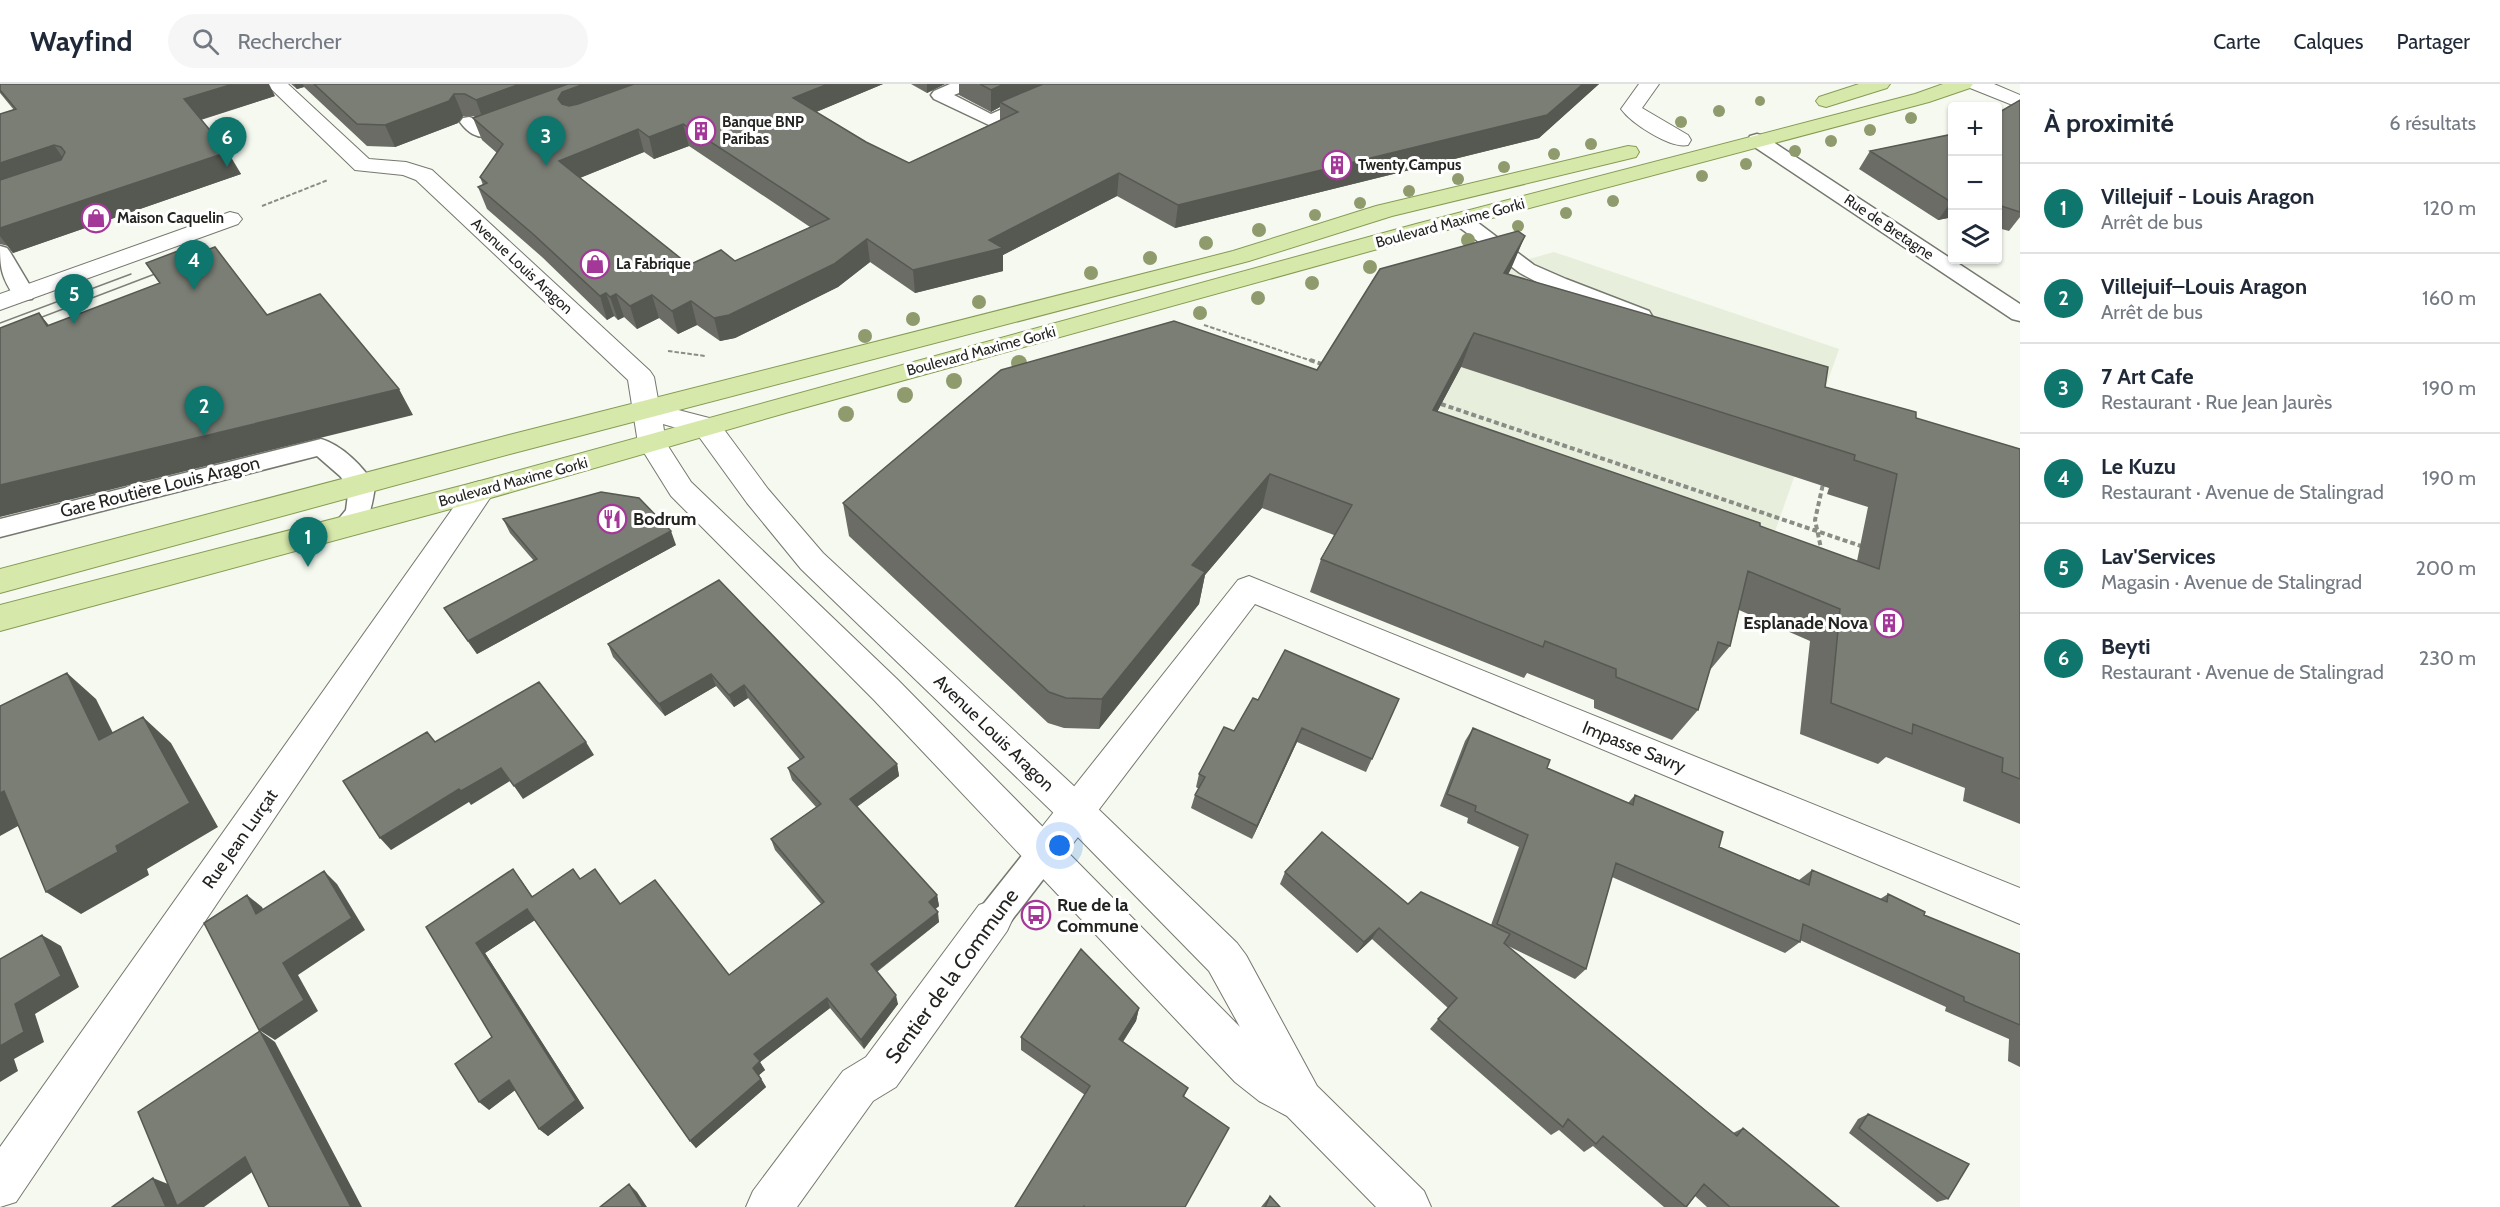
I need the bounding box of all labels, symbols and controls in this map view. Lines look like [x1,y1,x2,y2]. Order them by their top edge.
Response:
search box [168,14,588,68]
text: Wayfind [30,24,132,58]
icon: search [189,25,222,58]
text: Rechercher [237,28,341,55]
text: Carte [2213,29,2261,54]
text: Calques [2294,29,2364,54]
text: Partager [2397,29,2470,54]
map controls [1948,102,2002,264]
button: + [1948,102,2002,156]
text: À proximité [2044,107,2174,139]
text: 6 résultats [2389,111,2476,135]
place label: Banque BNP Paribas [722,113,804,148]
building icon: Banque BNP Paribas [685,115,717,147]
pin: 3 [526,116,566,166]
pin: 6 [208,118,246,167]
building icon: Twenty Campus [1321,149,1353,181]
place label: Twenty Campus [1358,156,1461,174]
button: − [1948,156,2002,210]
text: Villejuif - Louis Aragon [2101,183,2314,210]
street label: Rue de Bretagne [1841,190,1937,264]
street label: Boulevard Maxime Gorki [1373,194,1527,252]
text: 1 [2060,196,2067,220]
text: 120 m [2423,196,2476,220]
shop icon: Maison Caquelin [80,202,112,234]
place label: Maison Caquelin [117,209,224,227]
button: layers [1948,210,2002,264]
text: Arrêt de bus [2101,210,2203,234]
street label: Avenue Louis Aragon [467,214,577,318]
pin: 4 [174,240,214,290]
shop icon: La Fabrique [579,248,611,280]
place label: La Fabrique [616,255,691,273]
text: Villejuif–Louis Aragon [2101,273,2307,300]
pin: 5 [54,274,94,324]
text: 2 [2058,286,2069,310]
text: 160 m [2422,286,2476,310]
text: Arrêt de bus [2101,300,2203,324]
street label: Boulevard Maxime Gorki [904,322,1058,380]
text: 7 Art Cafe [2101,363,2194,390]
text: 3 [2058,376,2069,400]
text: 190 m [2422,376,2476,400]
pin: 2 [184,386,224,436]
text: Restaurant · Rue Jean Jaurès [2101,390,2332,414]
street label: Gare Routière Louis Aragon [58,452,262,522]
street label: Boulevard Maxime Gorki [436,453,590,511]
text: Le Kuzu [2101,453,2176,480]
text: 4 [2057,466,2070,490]
text: 190 m [2422,466,2476,490]
text: Restaurant · Avenue de Stalingrad [2101,480,2384,504]
restaurant icon: Bodrum [596,503,628,535]
place label: Bodrum [633,508,696,530]
pin: 1 [288,518,328,567]
text: Lav'Services [2101,543,2216,570]
text: 5 [2058,556,2069,580]
text: 200 m [2416,556,2476,580]
text: Magasin · Avenue de Stalingrad [2101,570,2362,594]
building icon: Esplanade Nova [1873,607,1905,639]
place label: Esplanade Nova [1743,612,1868,634]
text: Beyti [2101,633,2151,660]
text: 6 [2058,646,2069,670]
text: 230 m [2419,646,2476,670]
text: Restaurant · Avenue de Stalingrad [2101,660,2384,684]
street label: Avenue Louis Aragon [929,670,1059,796]
street label: Impasse Savry [1579,716,1689,778]
street label: Rue Jean Lurçat [198,785,282,893]
your location [1045,831,1074,860]
street label: Sentier de la Commune [880,883,1023,1068]
place label: Rue de la Commune [1057,894,1138,937]
bus stop icon: Rue de la Commune [1020,899,1052,931]

